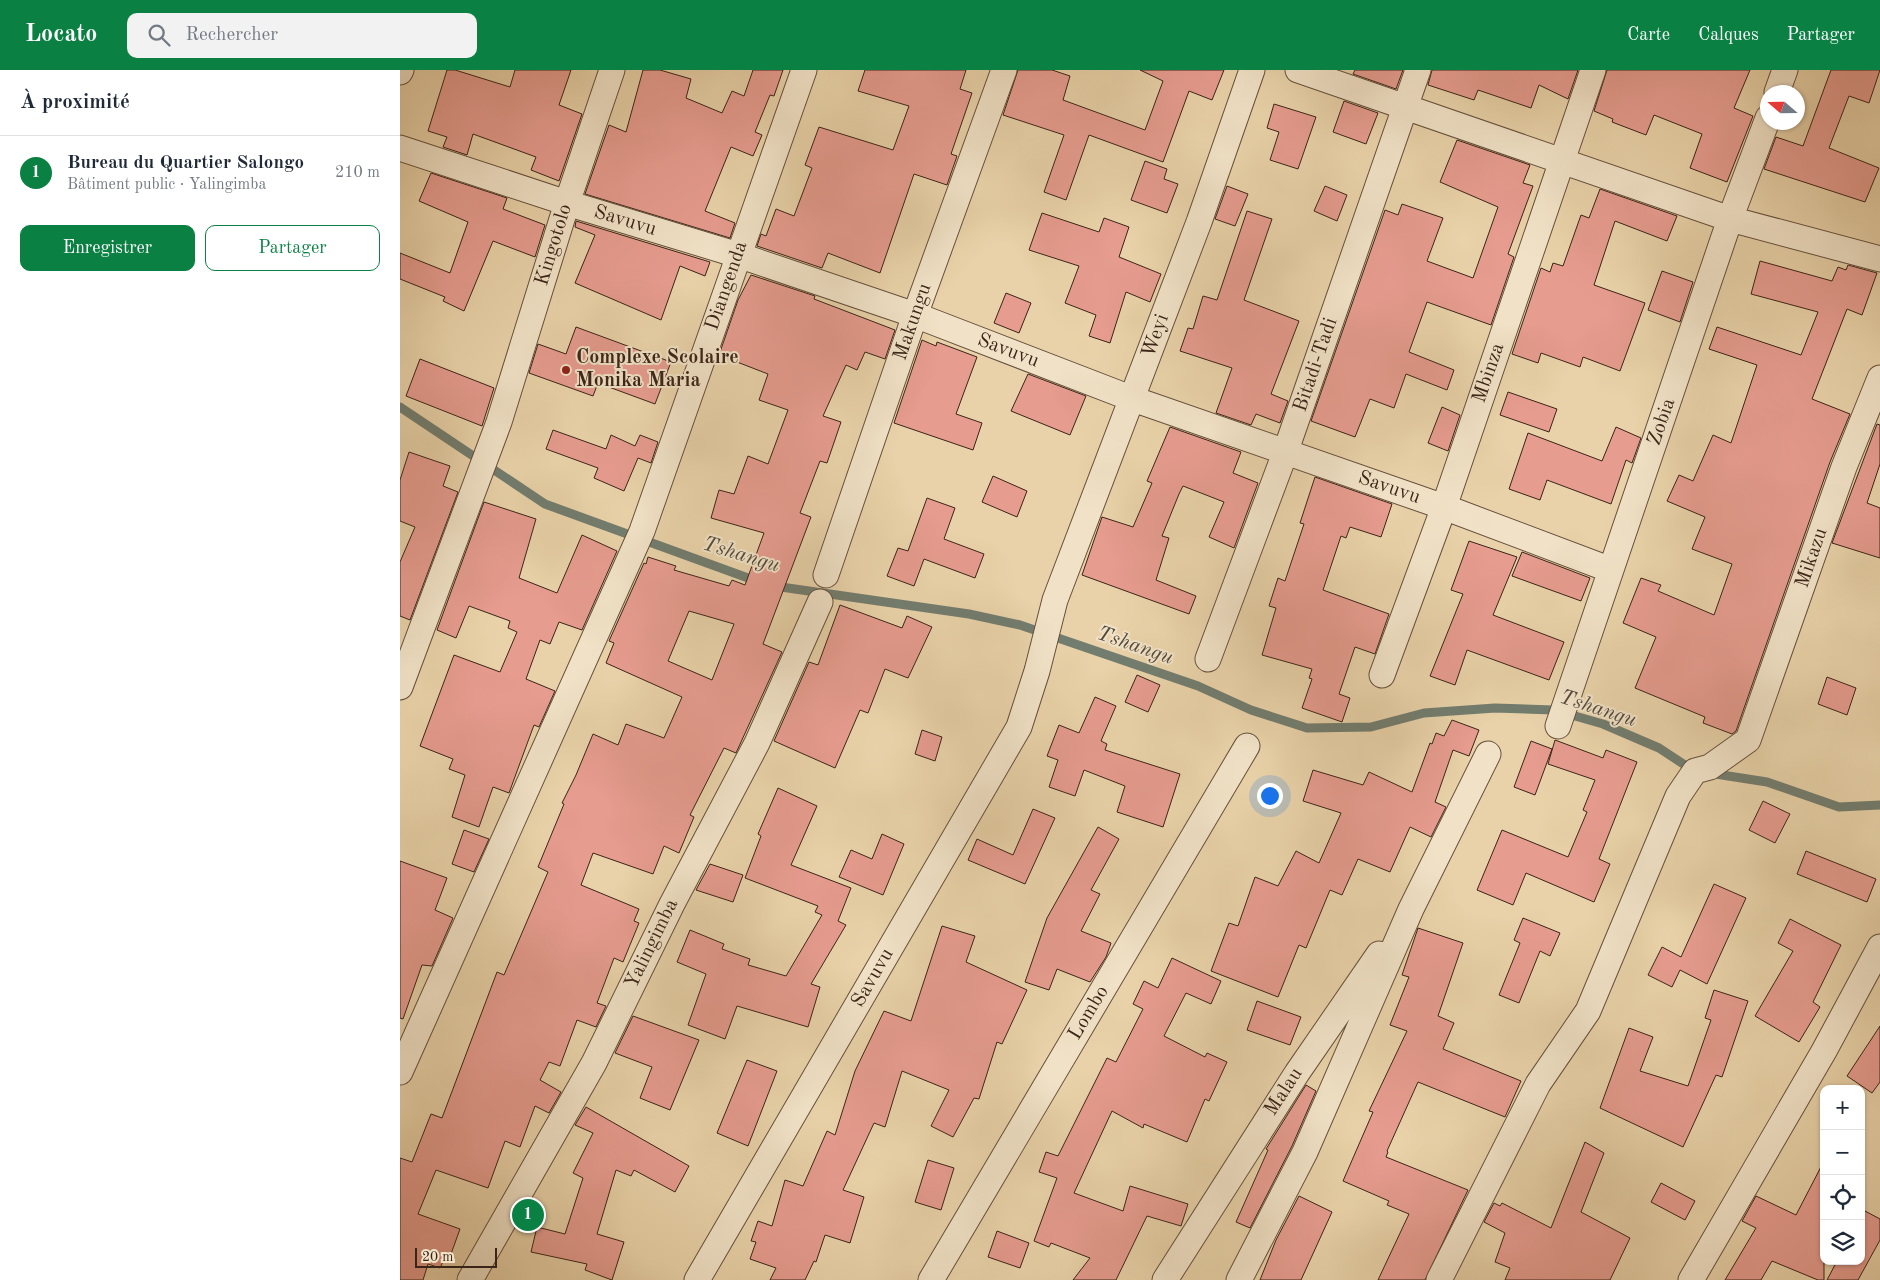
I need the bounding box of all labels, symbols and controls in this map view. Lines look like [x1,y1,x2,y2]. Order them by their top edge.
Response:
search box [127,13,477,58]
icon: search [145,21,173,49]
text: Locato [25,23,97,47]
text: Rechercher [185,26,278,45]
text: Carte [1627,26,1670,44]
text: Calques [1698,26,1759,44]
text: Partager [1787,26,1855,44]
north arrow [1760,85,1805,130]
text: À proximité [20,92,130,113]
text: Bureau du Quartier Salongo [67,154,304,173]
text: 1 [31,165,41,181]
text: 210 m [335,165,380,181]
text: Bâtiment public · Yalingimba [67,177,266,193]
street label: Kingotolo [532,202,576,288]
street label: Savuvu [591,202,659,240]
button: Enregistrer [20,225,195,271]
button: Partager [205,225,380,271]
street label: Diangenda [702,239,752,333]
street label: Makungu [891,281,936,363]
street label: Weyi [1139,312,1173,360]
street label: Bitadi-Tadi [1291,315,1341,415]
street label: Savuvu [974,330,1042,372]
street label: Mbinza [1469,340,1509,406]
place label: Complexe Scolaire Monika Maria [576,348,739,391]
marker: Complexe Scolaire Monika Maria [560,364,572,376]
street label: Zobia [1645,396,1679,448]
street label: Savuvu [1355,468,1423,508]
street label: Mikazu [1792,525,1832,591]
water label: Tshangu [700,533,782,577]
water label: Tshangu [1094,623,1176,669]
water label: Tshangu [1557,687,1639,731]
your location [1257,783,1283,809]
street label: Yalingimba [622,896,682,992]
street label: Savuvu [848,945,898,1011]
street label: Lombo [1065,982,1113,1044]
street label: Malau [1261,1064,1307,1120]
map controls [1820,1085,1865,1265]
button: + [1820,1085,1865,1130]
button: − [1820,1130,1865,1175]
button: locate [1820,1175,1865,1220]
pin: 1 [512,1196,544,1234]
button: layers [1820,1220,1865,1265]
scale bar [415,1245,498,1268]
text: 20 m [422,1250,453,1264]

